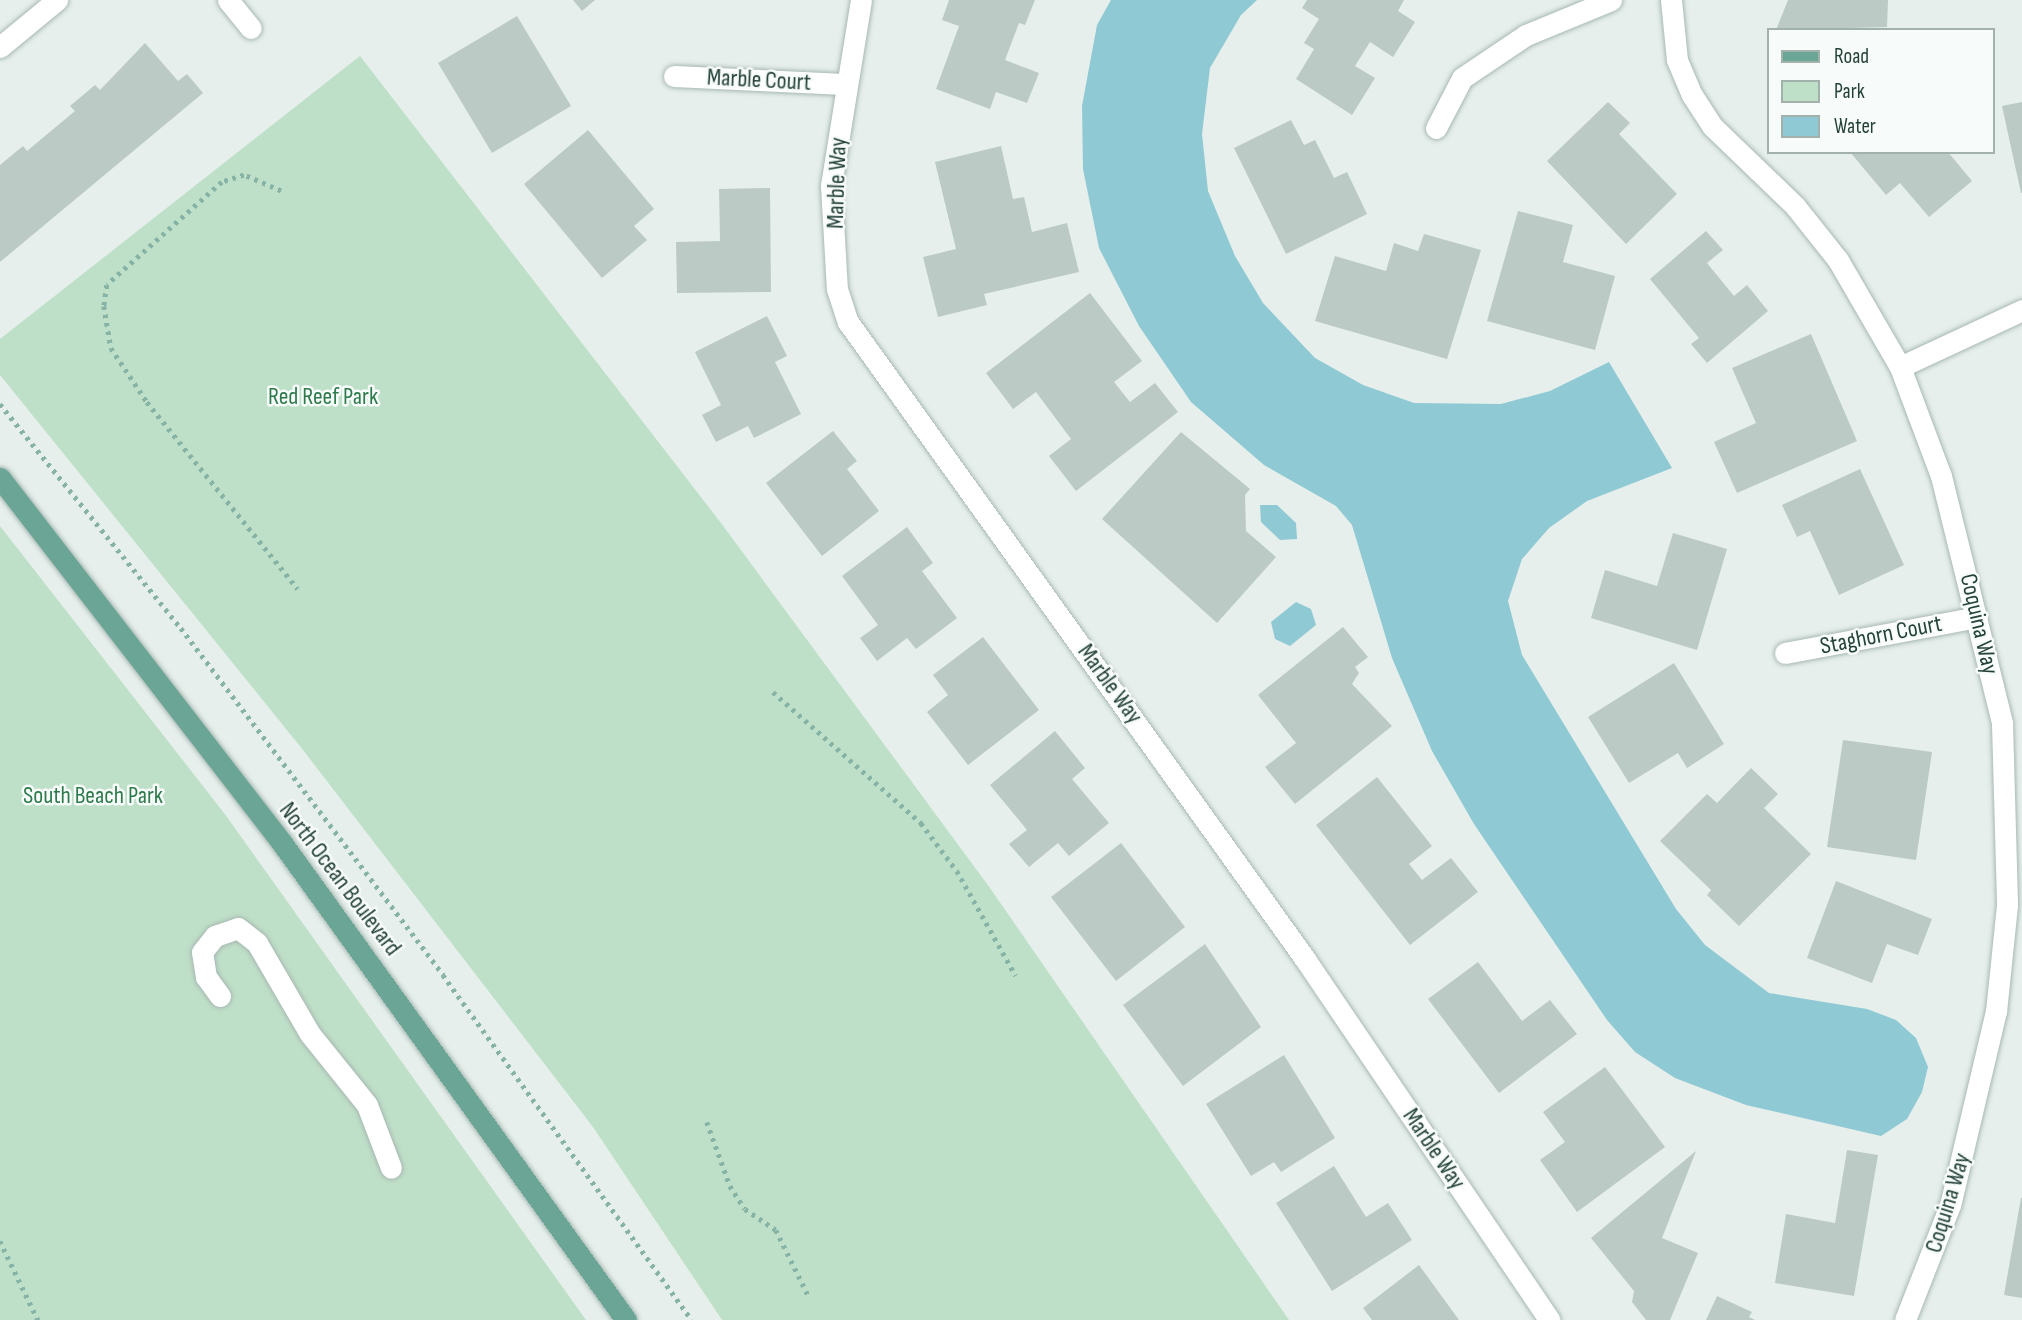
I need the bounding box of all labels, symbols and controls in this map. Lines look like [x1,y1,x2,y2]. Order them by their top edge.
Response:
legend [1766,28,1994,154]
text: Road [1834,44,1869,69]
street label: Marble Court [706,63,812,97]
text: Park [1834,79,1865,104]
text: Water [1834,114,1876,139]
street label: Marble Way [821,137,853,229]
park label: Red Reef Park [268,383,378,411]
street label: Coquina Way [1953,571,2005,677]
street label: Staghorn Court [1818,609,1944,661]
street label: Marble Way [1071,638,1149,730]
park label: South Beach Park [23,782,163,810]
street label: North Ocean Boulevard [273,797,407,961]
street label: Marble Way [1396,1103,1472,1195]
street label: Coquina Way [1919,1150,1977,1256]

